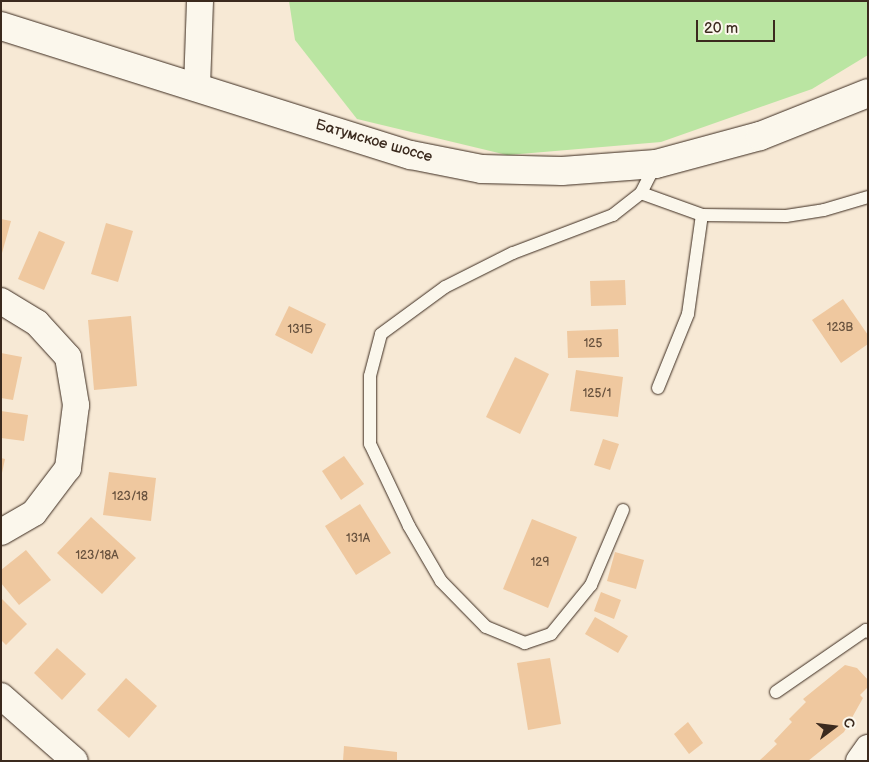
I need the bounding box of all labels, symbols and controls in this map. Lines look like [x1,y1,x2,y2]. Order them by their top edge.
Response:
scale bar [699,10,778,42]
text: 20 m [704,19,738,38]
street label: Батумское шоссе [313,116,435,166]
house number: 123В [827,321,853,335]
house number: 131Б [288,323,312,337]
house number: 125 [584,337,602,351]
house number: 125/1 [583,387,611,401]
house number: 123/18 [112,490,148,504]
house number: 131А [346,532,370,546]
house number: 123/18А [75,549,119,563]
house number: 129 [531,556,549,570]
north arrow [809,702,859,752]
text: С [839,716,858,730]

